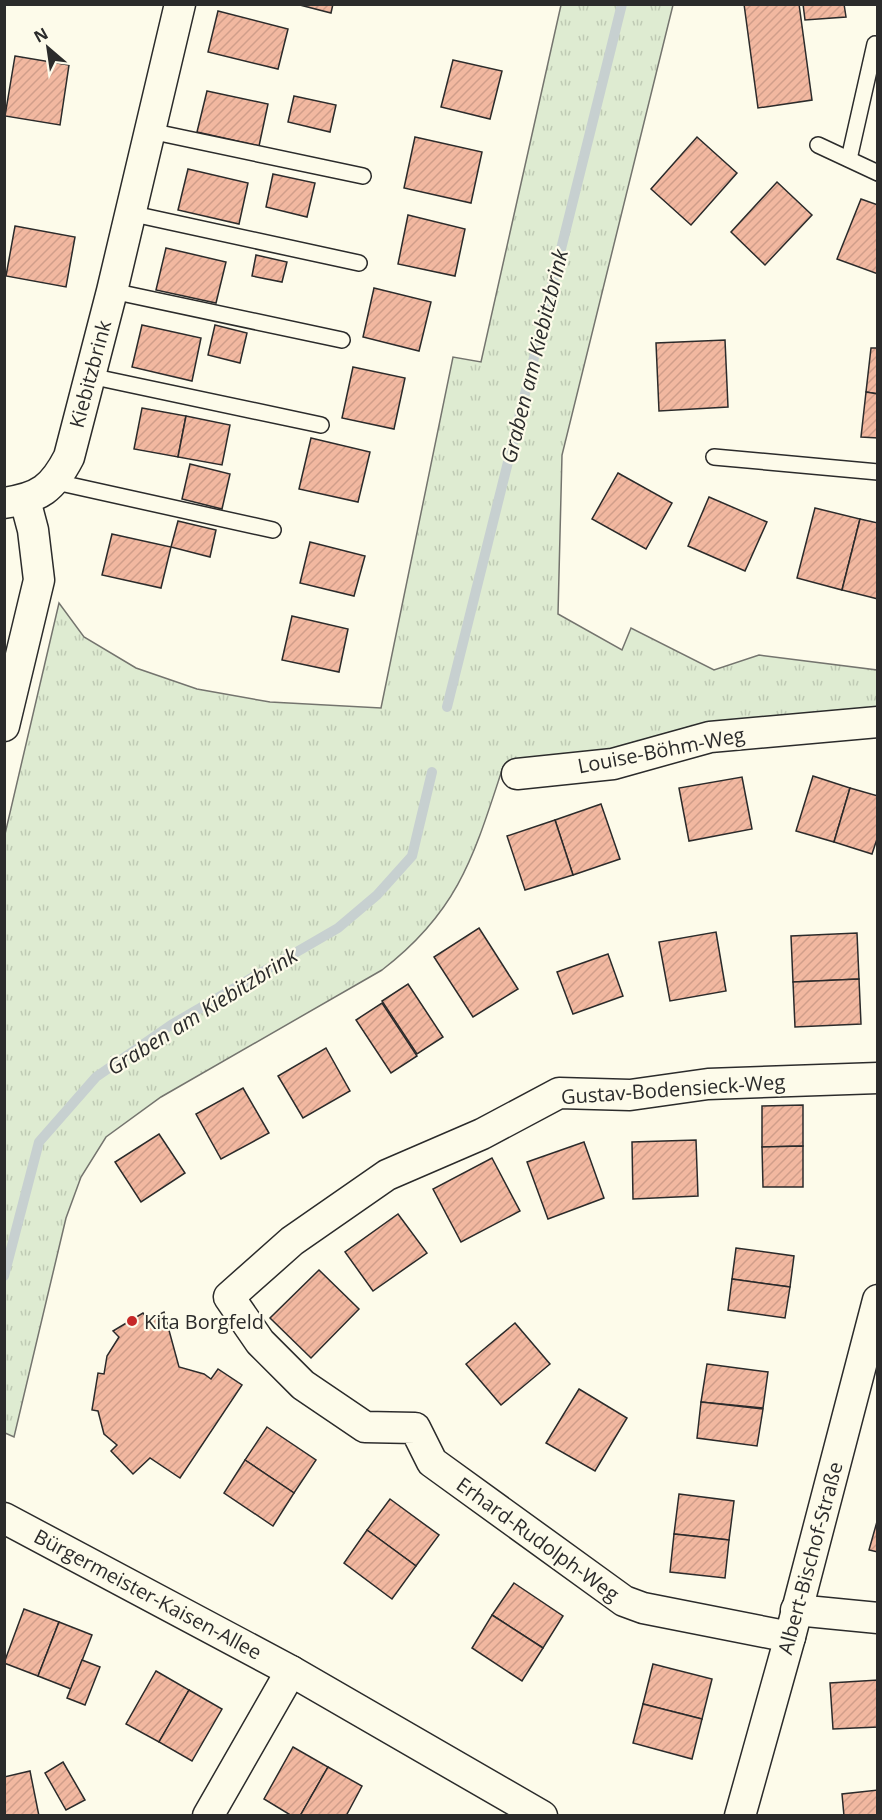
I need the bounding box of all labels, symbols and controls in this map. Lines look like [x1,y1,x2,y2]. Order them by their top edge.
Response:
north arrow [18,18,78,78]
text: N [30,22,52,48]
water label: Graben am Kiebitzbrink [494,245,574,466]
street label: Kiebitzbrink [63,317,117,431]
street label: Louise-Böhm-Weg [575,721,747,779]
water label: Graben am Kiebitzbrink [102,941,303,1081]
street label: Gustav-Bodensieck-Weg [560,1068,786,1110]
place label: Kita Borgfeld [144,1308,264,1335]
marker: Kita Borgfeld [125,1314,139,1328]
street label: Albert-Bischof-Straße [771,1459,849,1657]
street label: Erhard-Rudolph-Weg [451,1471,625,1607]
street label: Bürgermeister-Kaisen-Allee [30,1522,266,1666]

